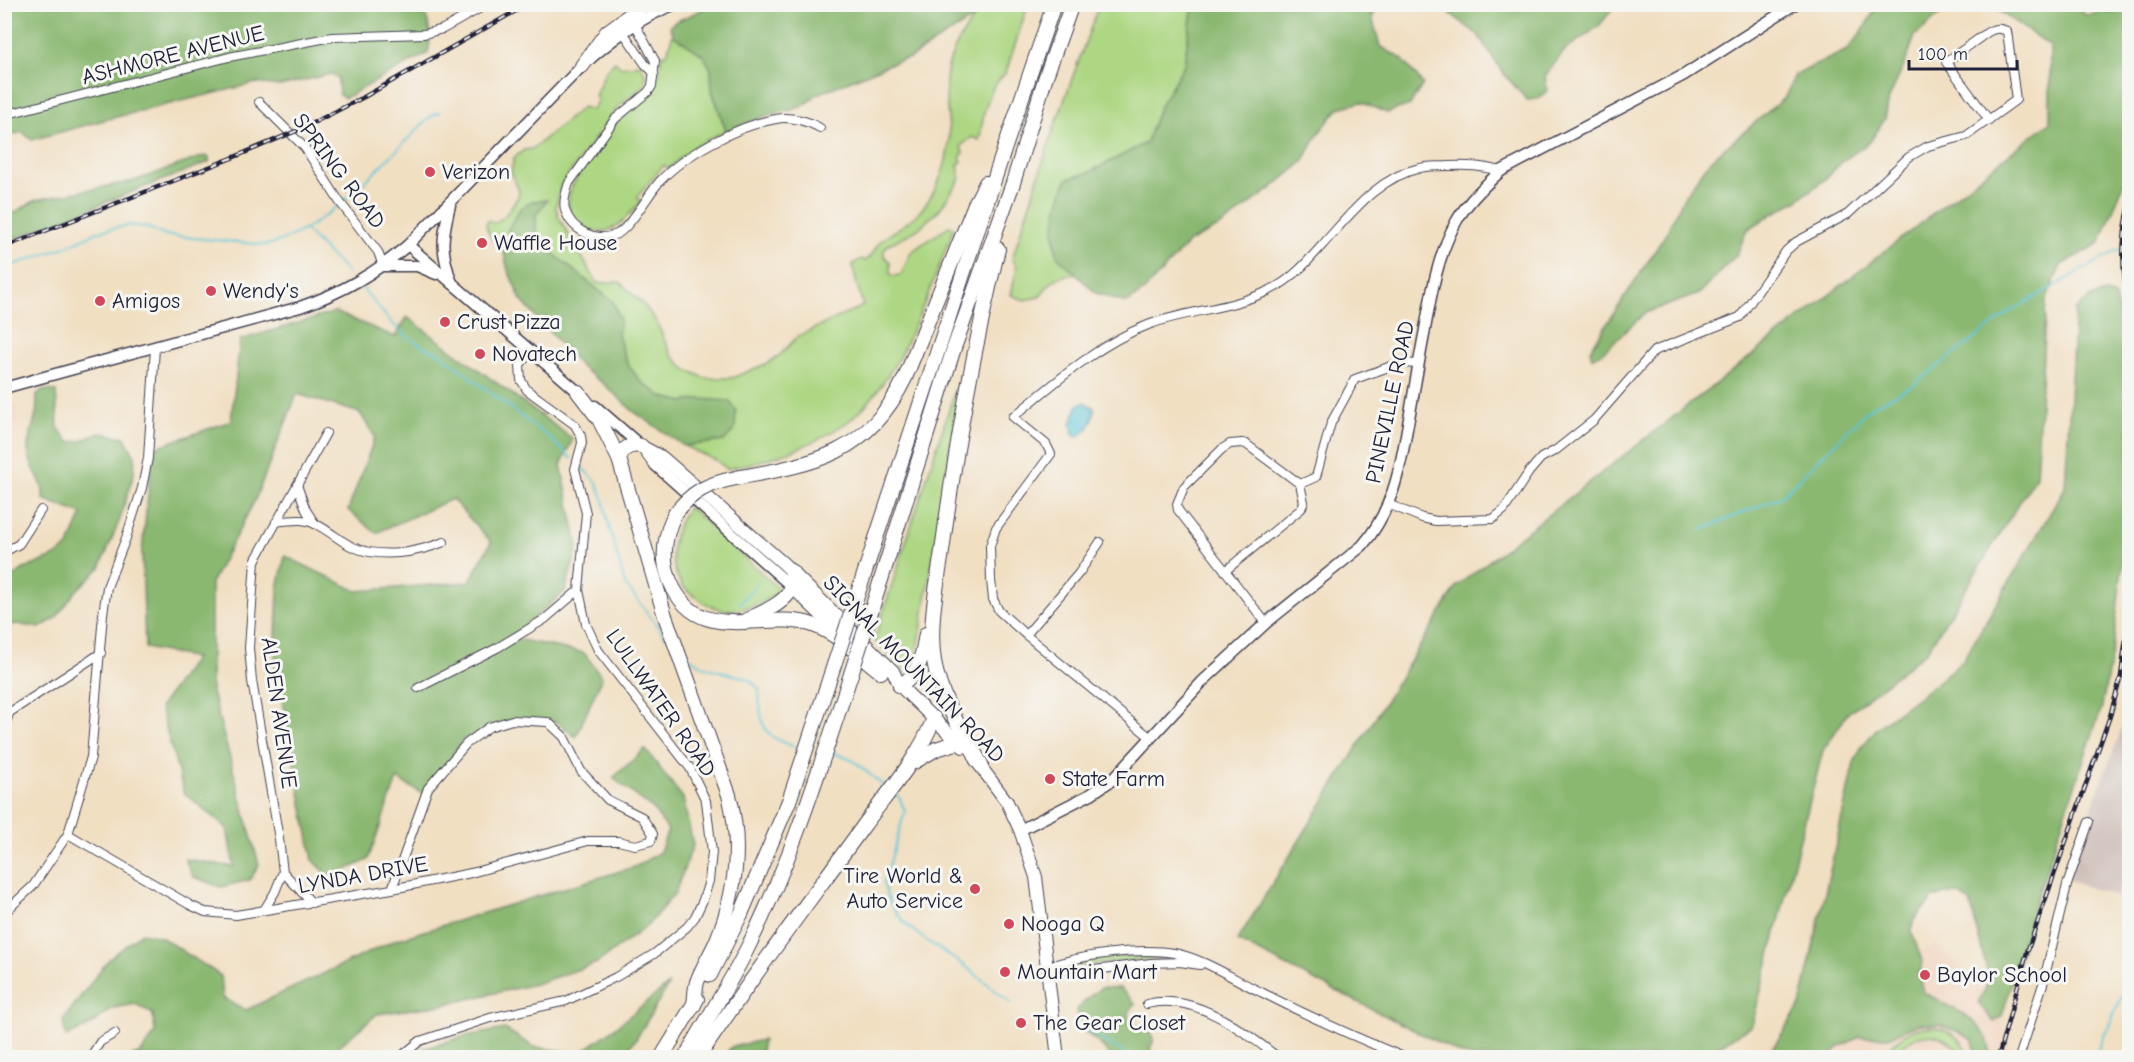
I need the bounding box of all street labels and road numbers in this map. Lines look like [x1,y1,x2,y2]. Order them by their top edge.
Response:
street label: ASHMORE AVENUE [79,20,267,90]
street label: SPRING ROAD [287,108,391,234]
street label: PINEVILLE ROAD [1360,318,1420,486]
street label: SIGNAL MOUNTAIN ROAD [818,570,1010,768]
street label: LULLWATER ROAD [600,624,722,782]
street label: ALDEN AVENUE [256,636,302,790]
street label: LYNDA DRIVE [296,851,430,899]

